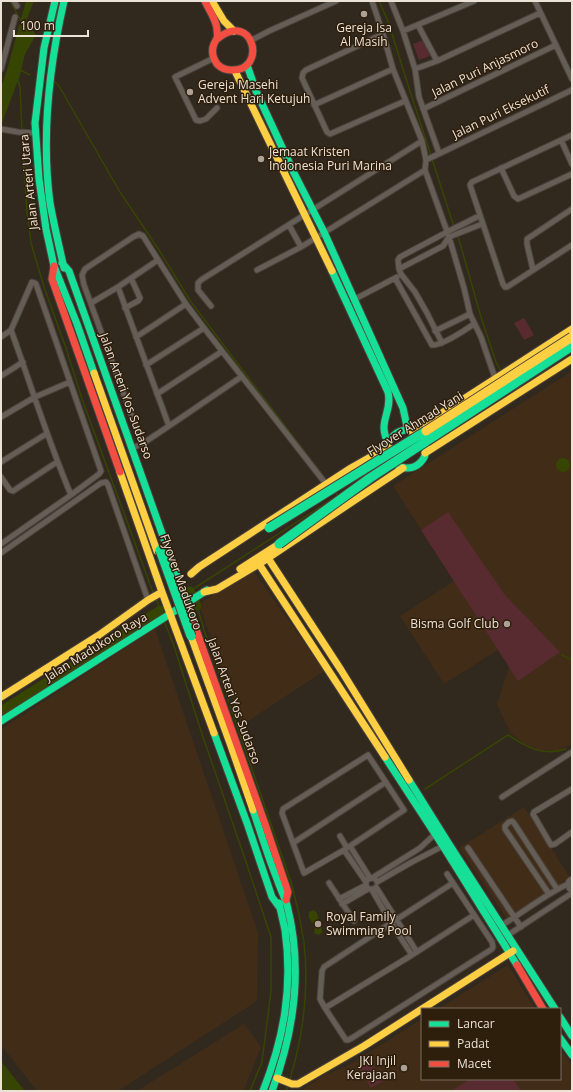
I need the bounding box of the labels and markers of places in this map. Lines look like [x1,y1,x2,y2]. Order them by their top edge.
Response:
marker: Gereja Isa Al Masih [359,9,369,19]
place label: Gereja Isa Al Masih [336,19,392,50]
place label: Gereja Masehi Advent Hari Ketujuh [198,76,310,107]
marker: Gereja Masehi Advent Hari Ketujuh [185,87,195,97]
place label: Jemaat Kristen Indonesia Puri Marina [268,143,392,174]
marker: Jemaat Kristen Indonesia Puri Marina [256,154,266,164]
place label: Bisma Golf Club [410,615,499,632]
marker: Bisma Golf Club [502,619,512,629]
place label: Royal Family Swimming Pool [326,908,412,939]
marker: Royal Family Swimming Pool [313,919,323,929]
place label: JKI Injil Kerajaan [347,1052,396,1083]
marker: JKI Injil Kerajaan [399,1063,409,1073]

